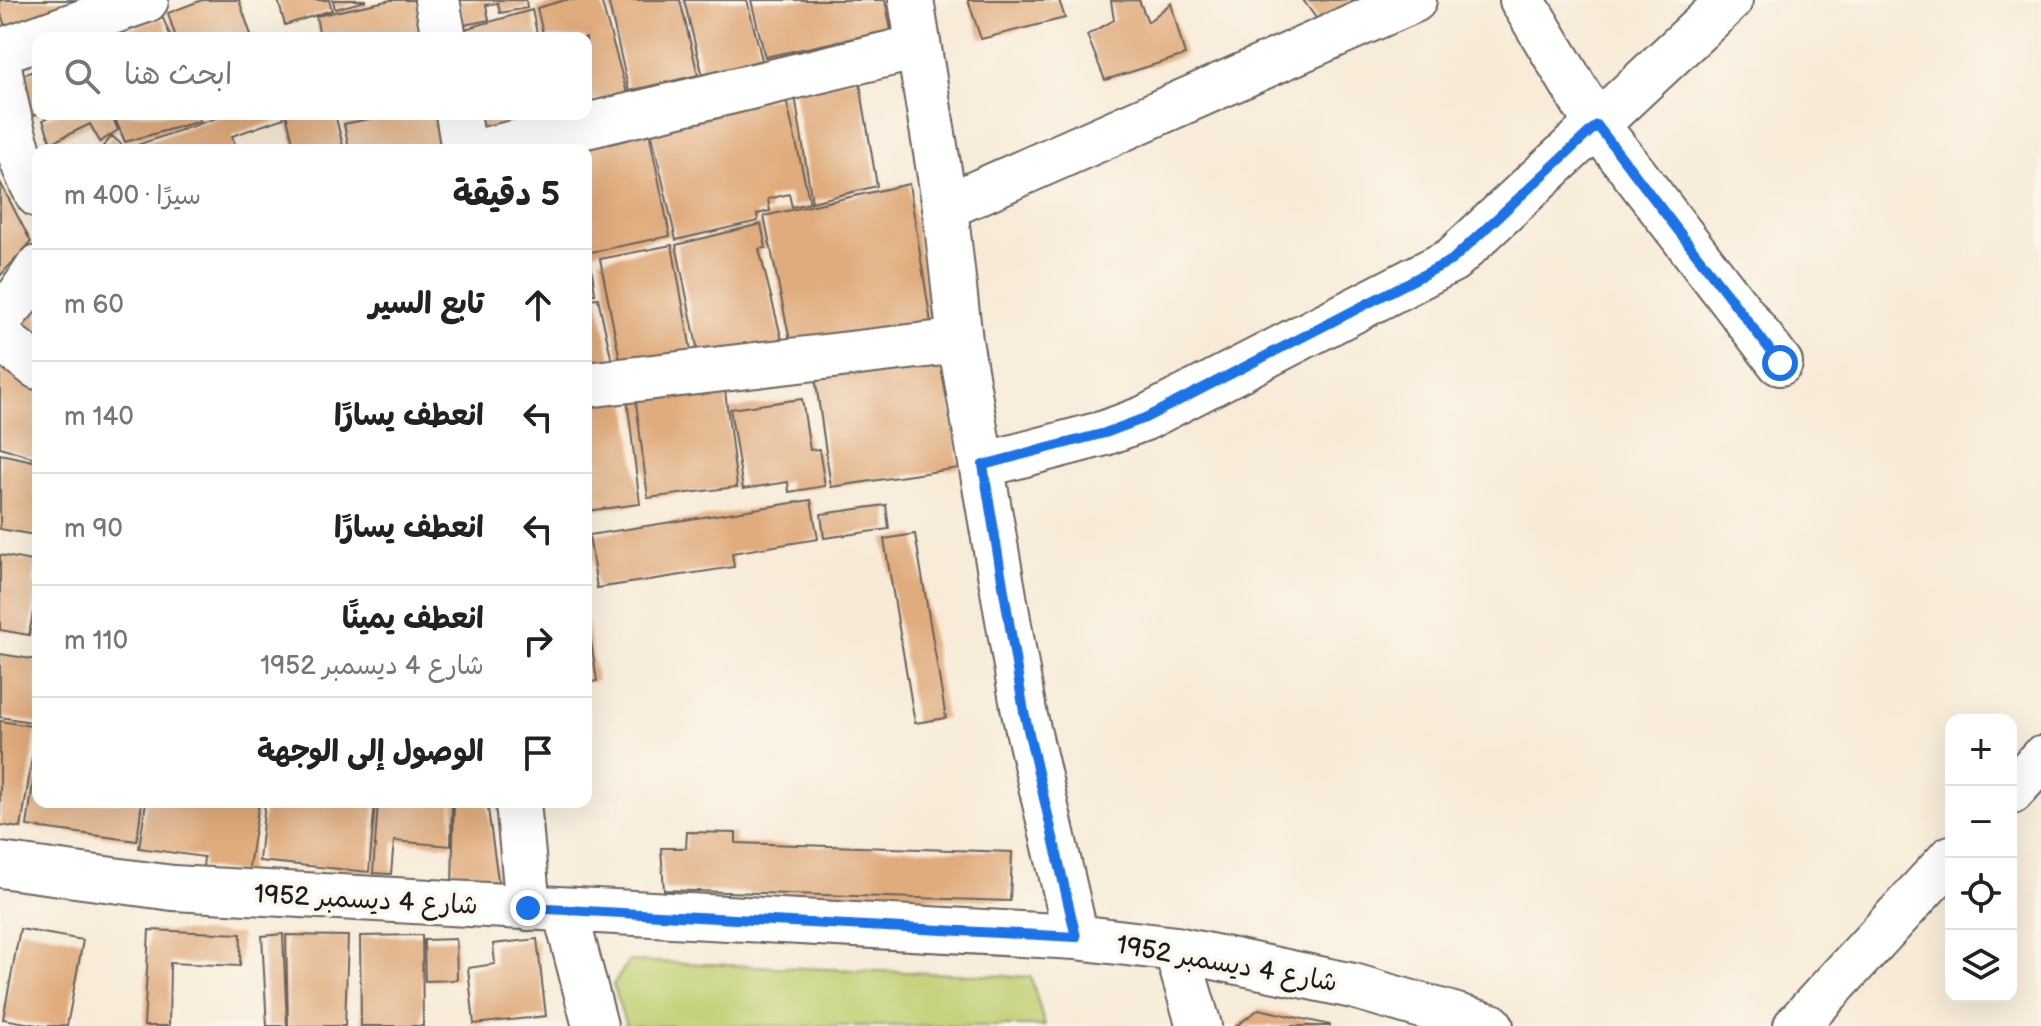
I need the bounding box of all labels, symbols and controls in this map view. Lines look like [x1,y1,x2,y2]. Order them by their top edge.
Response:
search box [32,32,592,120]
icon: search [60,54,104,98]
text: ابحث هنا [124,57,232,93]
text: 5 دقيقة [453,174,560,215]
text: سيرًا · 400 m [64,181,201,212]
icon: ahead [516,283,560,327]
text: تابع السير [369,286,484,322]
text: 60 m [64,290,124,321]
route start [1762,345,1798,381]
icon: left [516,395,560,439]
text: انعطف يسارًا [334,398,484,434]
text: 140 m [64,402,134,433]
icon: left [516,507,560,551]
text: انعطف يسارًا [334,510,484,546]
text: 90 m [64,514,123,545]
text: انعطف يمينًا [342,601,484,637]
icon: right [516,619,560,663]
text: 110 m [64,626,128,657]
text: شارع 4 ديسمبر 1952 [260,651,484,682]
map controls [1945,714,2017,1002]
button: + [1945,714,2017,786]
icon: arrive [516,731,560,775]
text: الوصول إلى الوجهة [257,734,484,770]
button: − [1945,786,2017,858]
button: locate [1945,858,2017,930]
street label: شارع 4 ديسمبر 1952 [253,879,478,923]
route end [510,890,546,926]
street label: شارع 4 ديسمبر 1952 [1114,930,1340,1000]
button: layers [1945,930,2017,1002]

